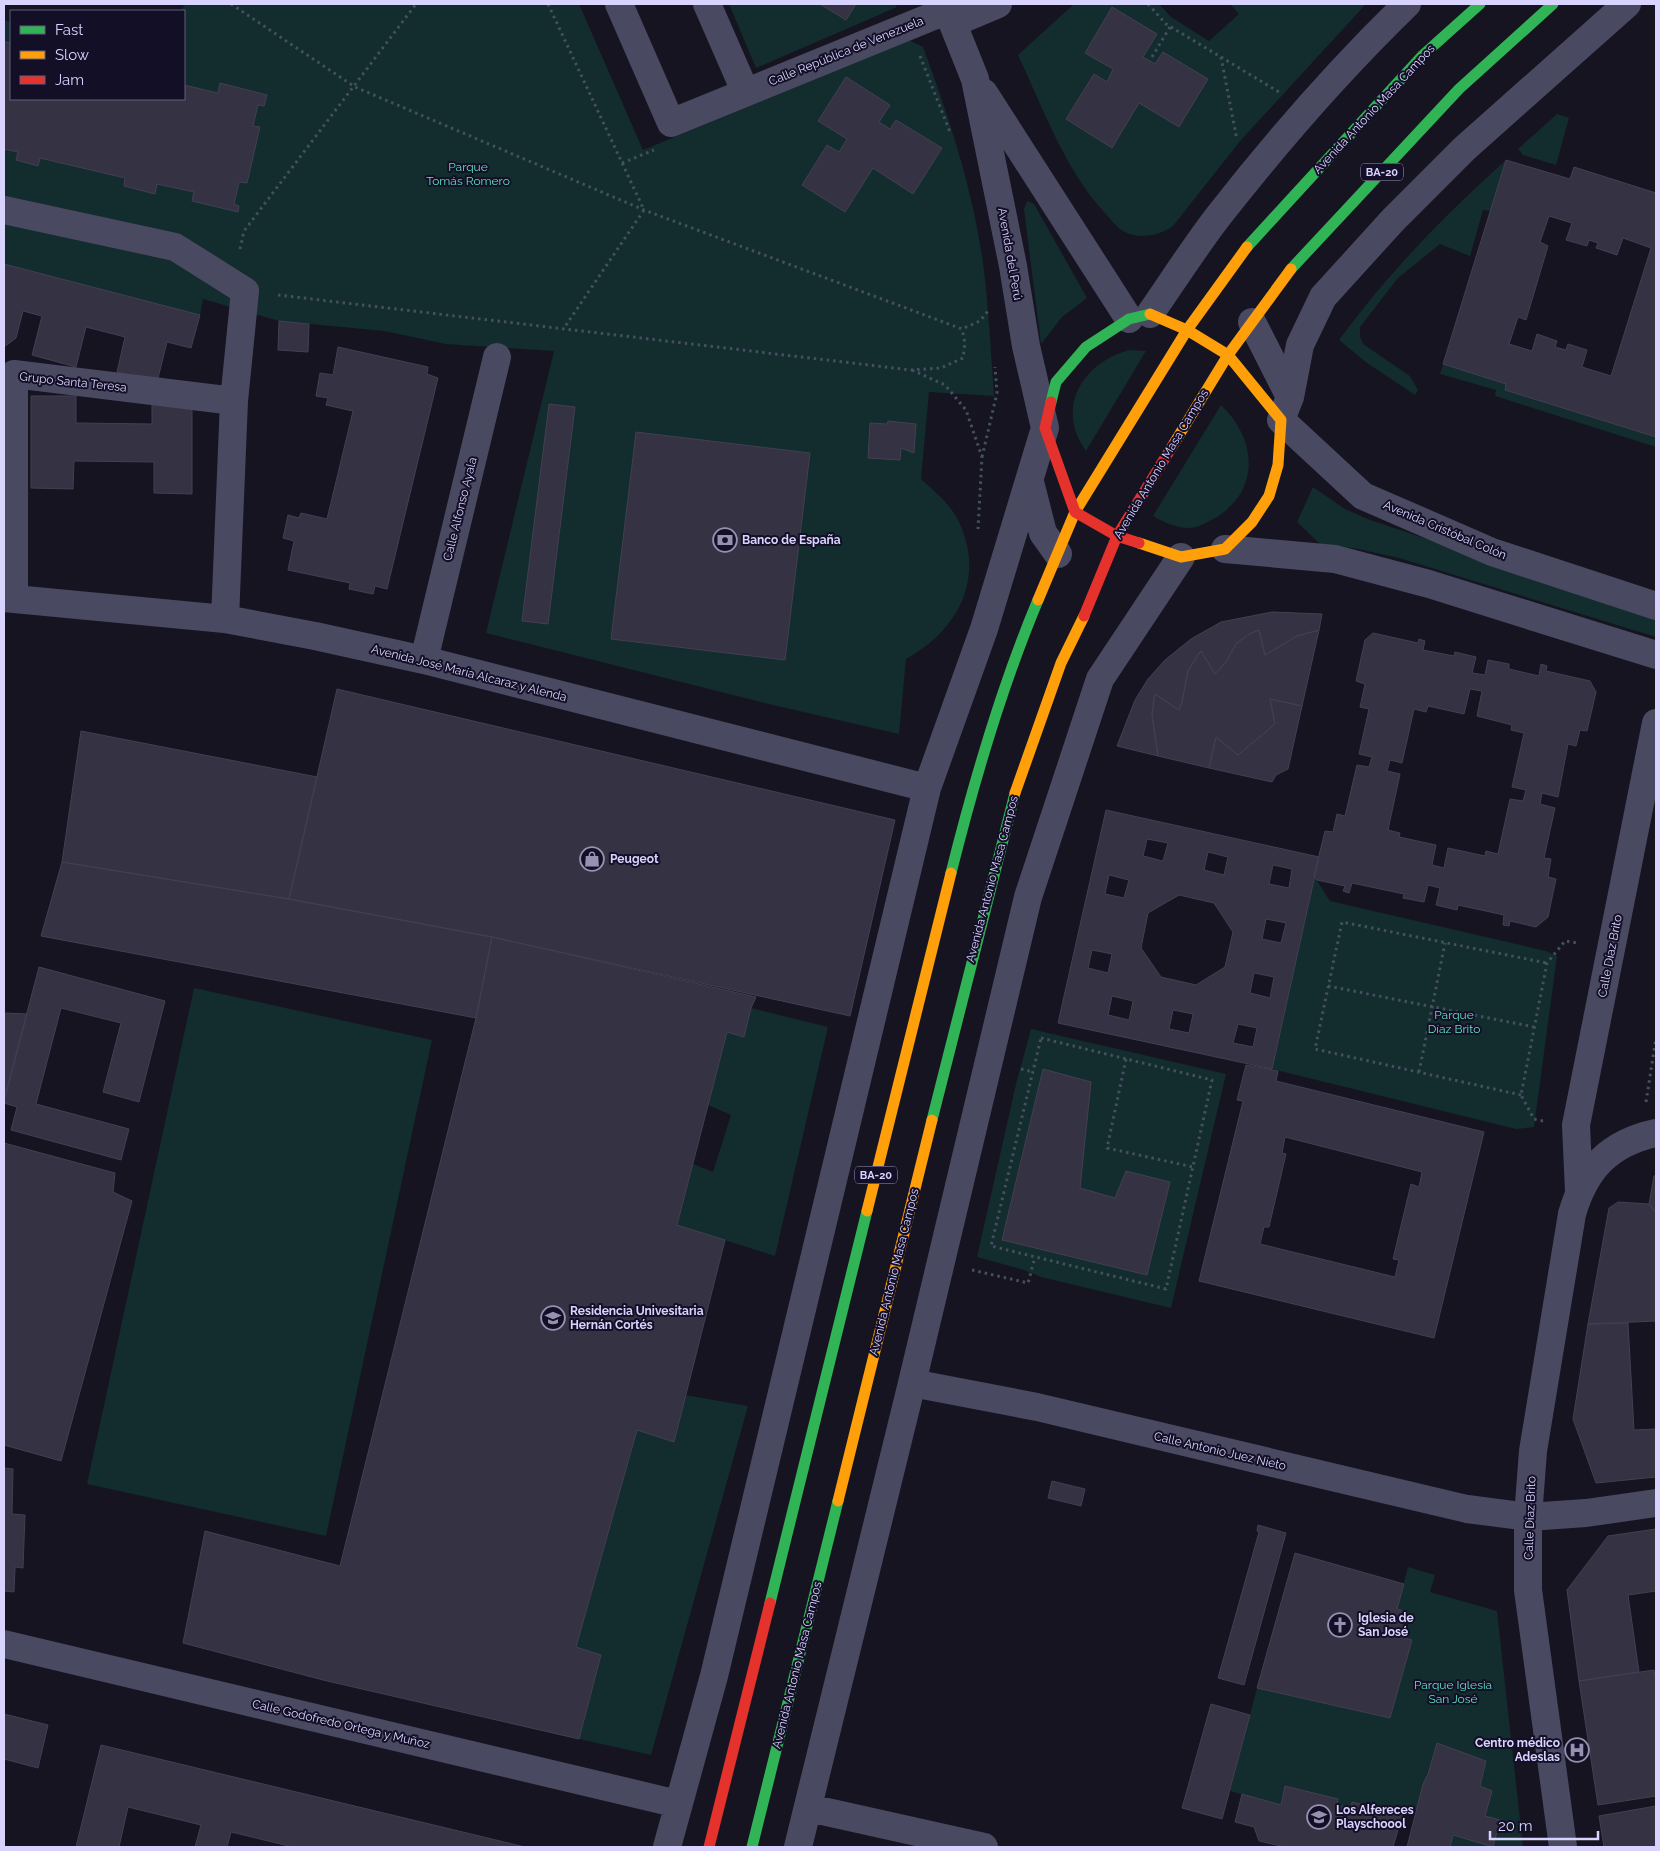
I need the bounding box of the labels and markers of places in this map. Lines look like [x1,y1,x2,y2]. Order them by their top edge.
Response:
bank icon: Banco de España [712,527,738,553]
place label: Banco de España [742,533,841,547]
shop icon: Peugeot [579,846,605,872]
place label: Peugeot [610,852,659,866]
place label: Residencia Univesitaria Hernán Cortés [570,1304,704,1332]
school or university icon: Residencia Univesitaria Hernán Cortés [540,1305,566,1331]
place label: Iglesia de San José [1358,1611,1414,1639]
church icon: Iglesia de San José [1327,1612,1353,1638]
place label: Centro médico Adeslas [1475,1736,1560,1764]
hospital icon: Centro médico Adeslas [1564,1737,1590,1763]
place label: Los Alfereces Playschoool [1336,1803,1414,1831]
school or university icon: Los Alfereces Playschoool [1306,1804,1332,1830]

